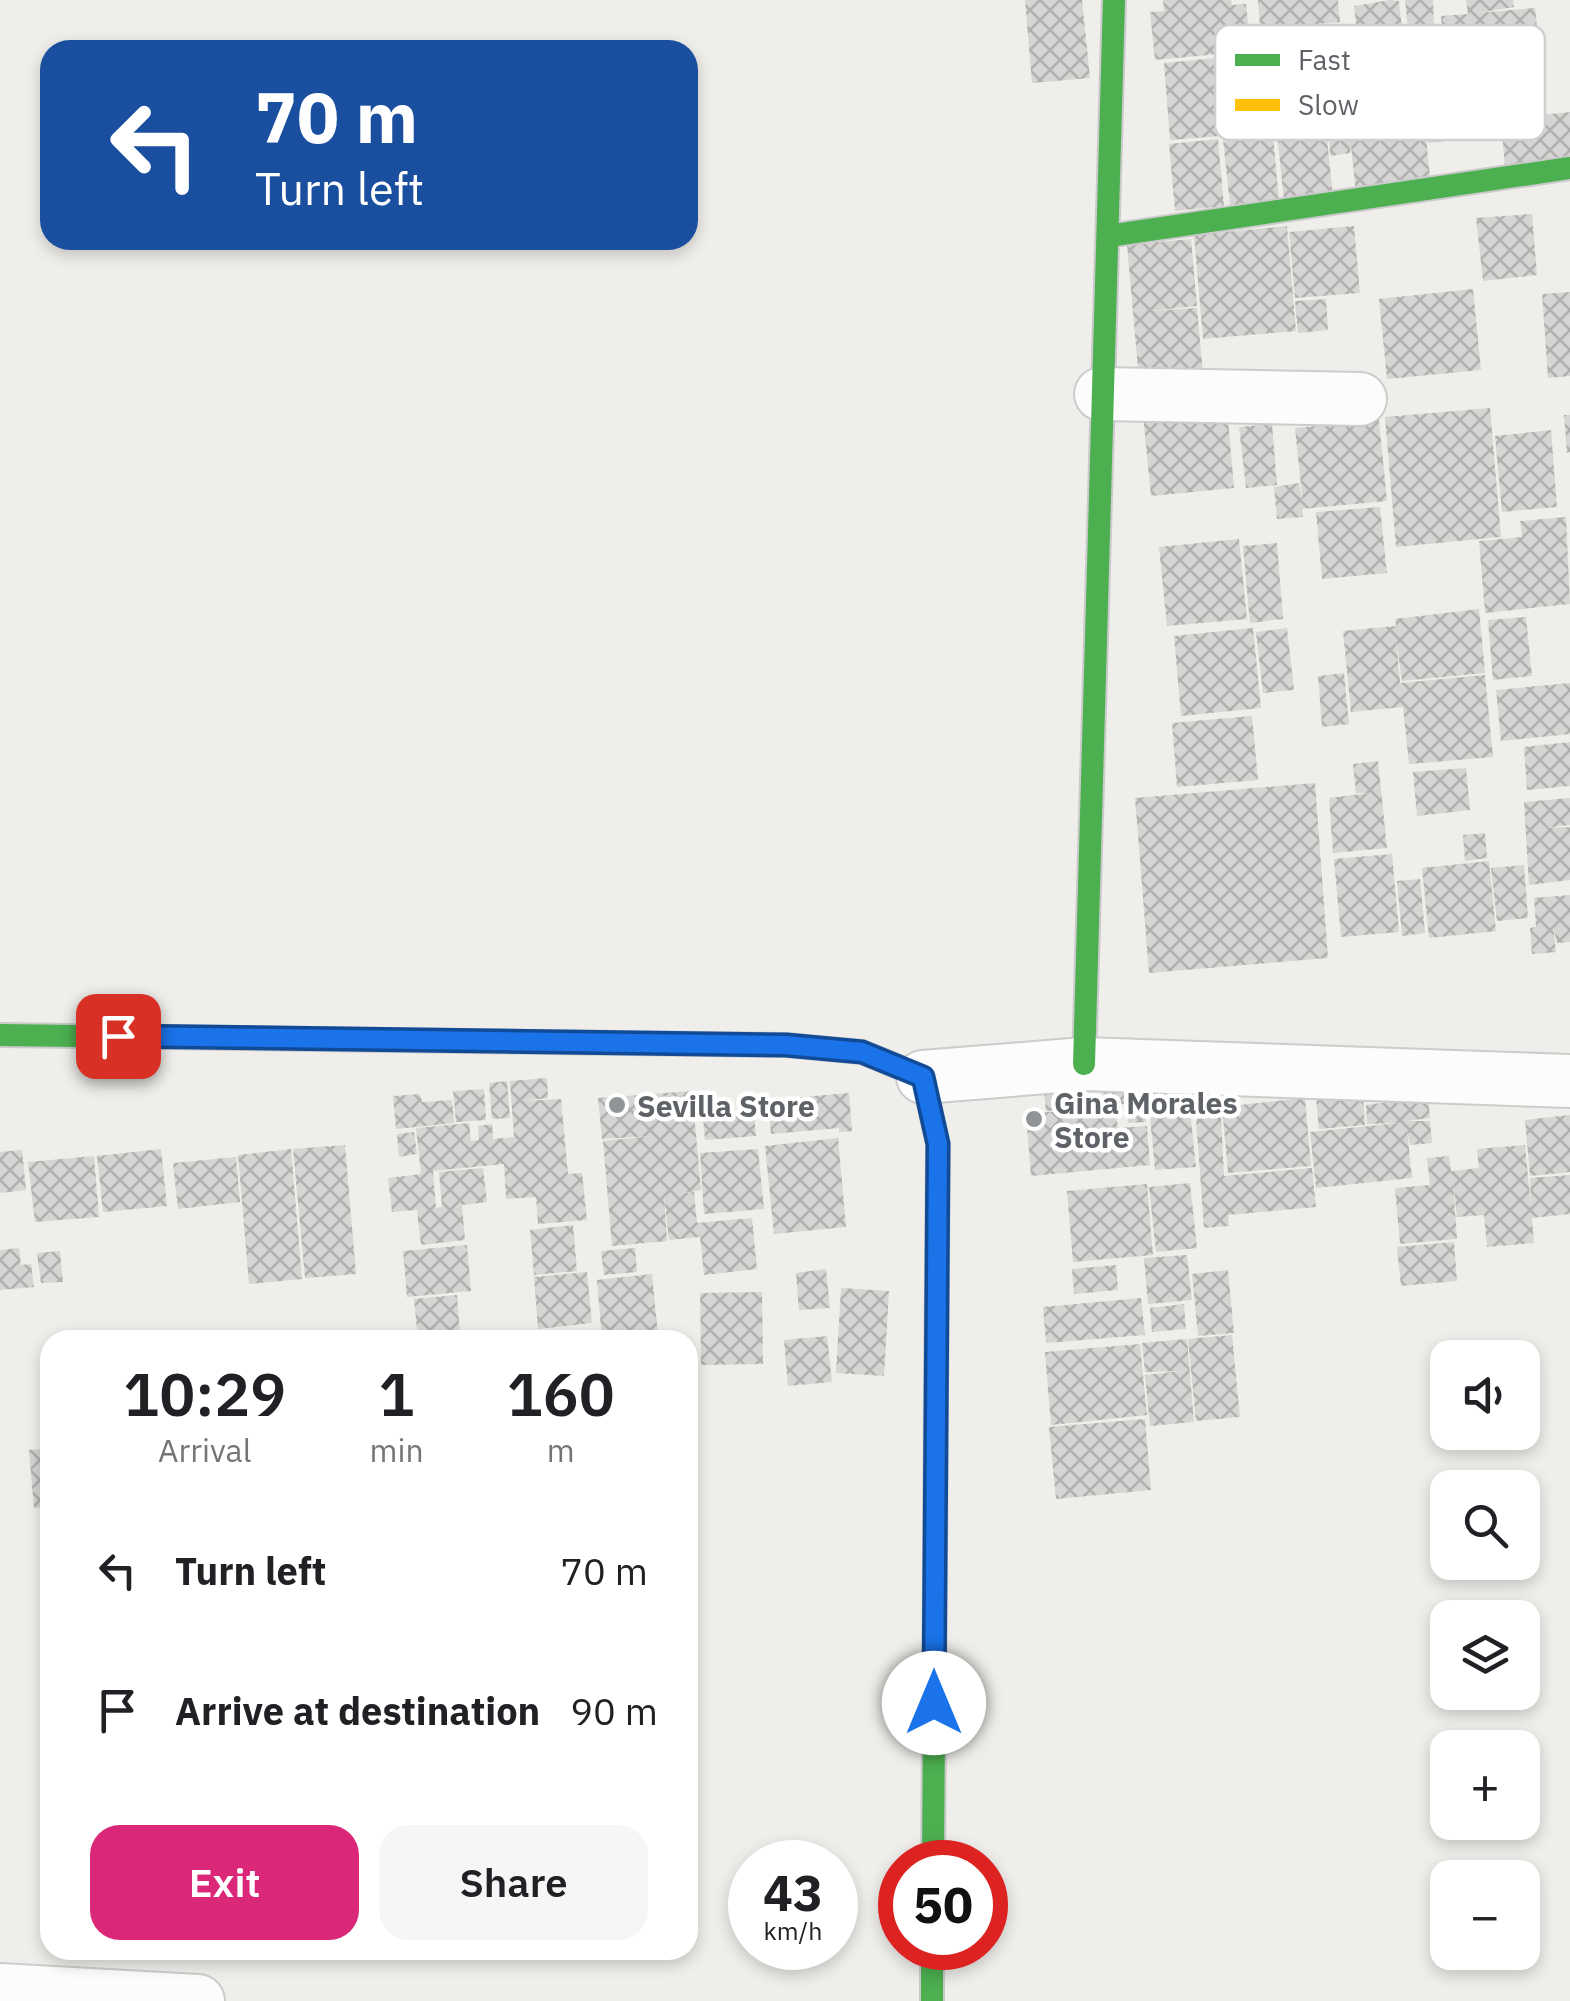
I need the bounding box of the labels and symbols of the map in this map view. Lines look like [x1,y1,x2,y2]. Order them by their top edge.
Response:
legend [1215,25,1545,140]
text: Fast [1298,41,1351,78]
text: Slow [1298,86,1359,123]
pin [76,994,161,1079]
place label: Gina Morales Store [1054,1083,1238,1156]
place label: Sevilla Store [637,1086,815,1125]
marker: Sevilla Store [606,1094,628,1116]
marker: Gina Morales Store [1023,1108,1045,1130]
position arrow [882,1651,986,1755]
speed limit sign: 50 [878,1840,1008,1970]

